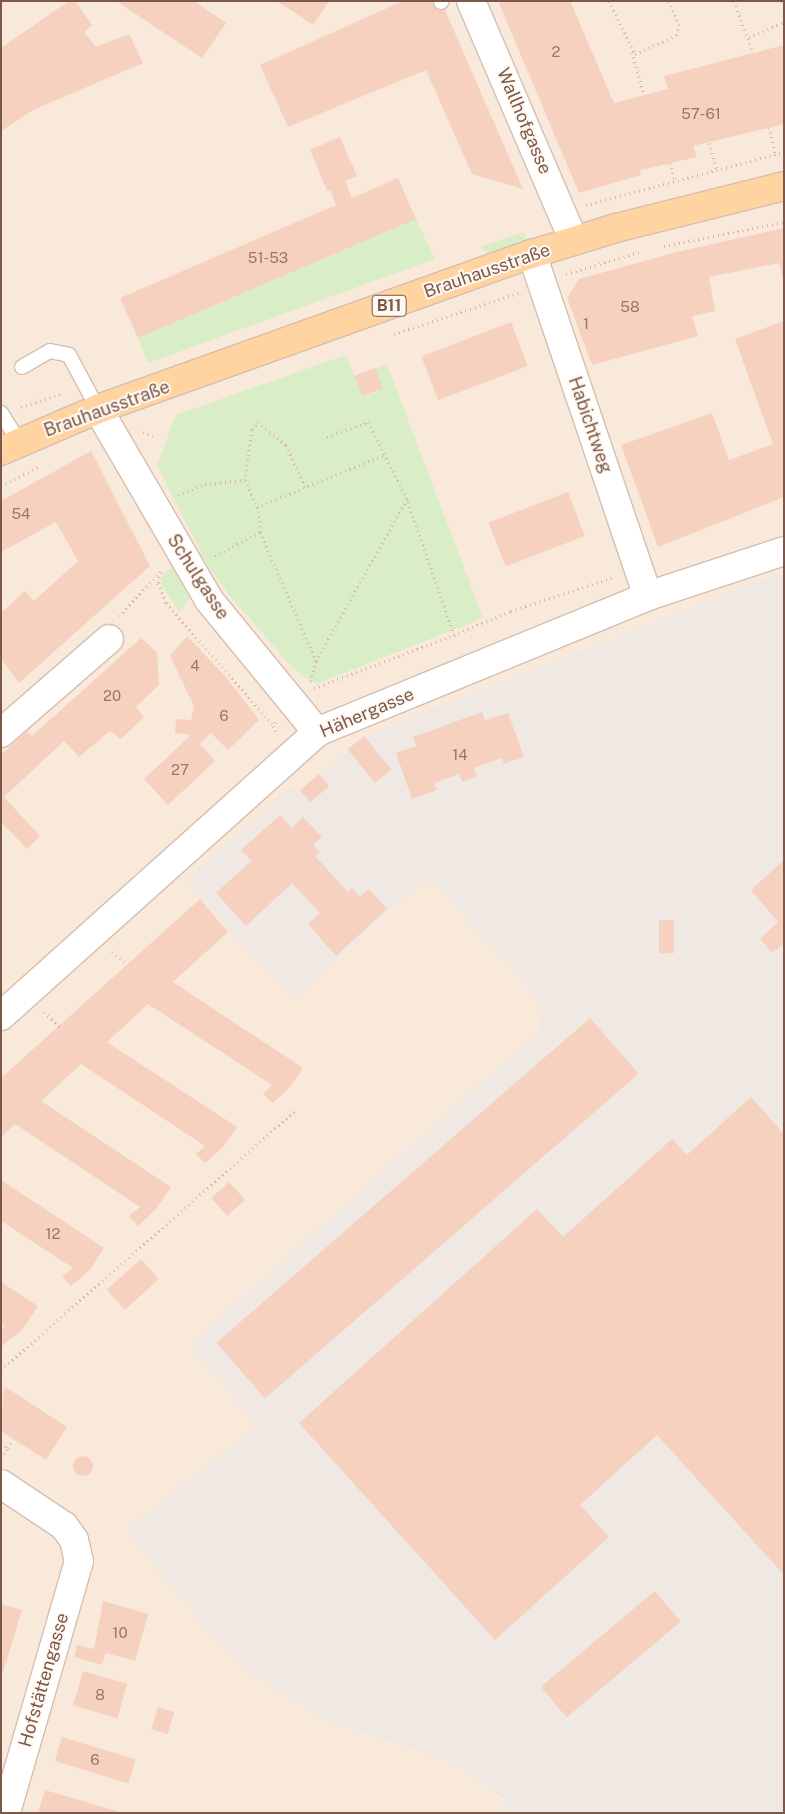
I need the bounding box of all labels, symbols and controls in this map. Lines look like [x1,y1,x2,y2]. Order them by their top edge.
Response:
house number: 2 [552,43,560,61]
street label: Wallhofgasse [492,65,556,177]
house number: 57-61 [681,105,721,123]
street label: Brauhausstraße [421,239,553,303]
house number: 51-53 [248,249,288,267]
road number: B11 [372,292,406,320]
house number: 58 [620,298,640,316]
house number: 1 [583,315,589,333]
street label: Habichtweg [563,374,617,476]
street label: Brauhausstraße [41,376,173,442]
house number: 54 [11,505,31,523]
street label: Schulgasse [162,530,234,624]
house number: 4 [190,657,200,675]
street label: Hähergasse [317,683,417,743]
house number: 20 [103,687,121,705]
house number: 6 [219,707,229,725]
house number: 14 [452,746,468,764]
house number: 27 [171,761,189,779]
house number: 12 [45,1225,61,1243]
street label: Hofstättengasse [15,1610,73,1750]
house number: 10 [112,1624,128,1642]
house number: 8 [95,1686,105,1704]
house number: 6 [90,1751,100,1769]

